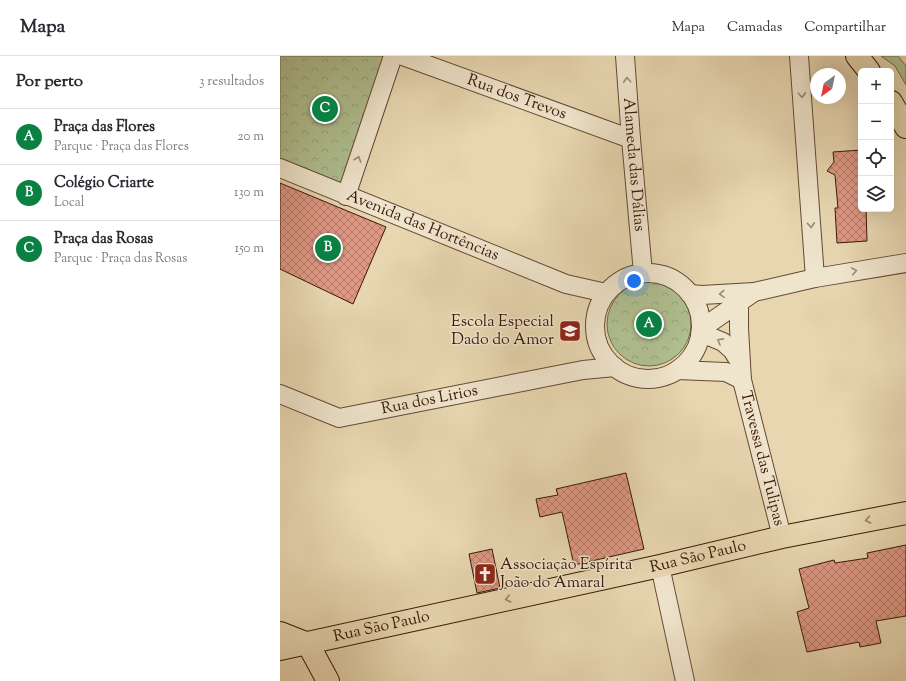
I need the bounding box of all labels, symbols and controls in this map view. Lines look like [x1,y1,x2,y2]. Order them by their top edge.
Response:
text: Mapa [20,14,65,41]
text: Mapa [672,18,705,38]
text: Camadas [727,18,782,38]
text: Compartilhar [804,18,886,38]
north arrow [810,68,846,104]
map controls [858,68,894,212]
button: + [858,68,894,104]
street label: Rua dos Trevos [464,69,570,126]
text: Por perto [16,70,83,94]
text: 3 resultados [199,73,264,91]
one-way arrow [623,77,632,83]
one-way arrow [798,92,807,98]
pin: C [312,94,338,124]
street label: Alameda das Dálias [617,97,651,233]
button: − [858,104,894,140]
text: Praça das Flores [54,117,155,138]
text: A [24,128,34,146]
text: 20 m [238,128,264,146]
text: Parque · Praça das Flores [54,138,189,156]
button: locate [858,140,894,176]
one-way arrow [353,155,362,162]
text: Colégio Criarte [54,173,154,194]
button: layers [858,176,894,212]
text: B [25,184,33,202]
text: 130 m [234,184,264,202]
street label: Avenida das Hortências [343,185,502,267]
text: Local [54,194,84,212]
one-way arrow [807,222,816,228]
text: Praça das Rosas [54,229,153,250]
pin: B [315,233,341,263]
text: C [24,240,34,258]
text: 150 m [235,240,264,258]
text: Parque · Praça das Rosas [54,250,187,268]
one-way arrow [851,268,857,276]
your location [624,271,644,291]
one-way arrow [719,289,725,298]
pin: A [636,309,662,339]
place label: Escola Especial Dado do Amor [451,311,555,352]
school or university icon: Escola Especial Dado do Amor [557,318,583,344]
one-way arrow [716,339,724,346]
street label: Rua dos Lirios [379,379,480,421]
street label: Travessa das Tulipas [734,389,790,529]
one-way arrow [865,516,871,524]
street label: Rua São Paulo [648,534,749,579]
place label: Associação Espírita João do Amaral [499,554,633,595]
church icon: Associação Espírita João do Amaral [472,561,498,587]
one-way arrow [505,595,512,603]
street label: Rua São Paulo [331,605,432,649]

